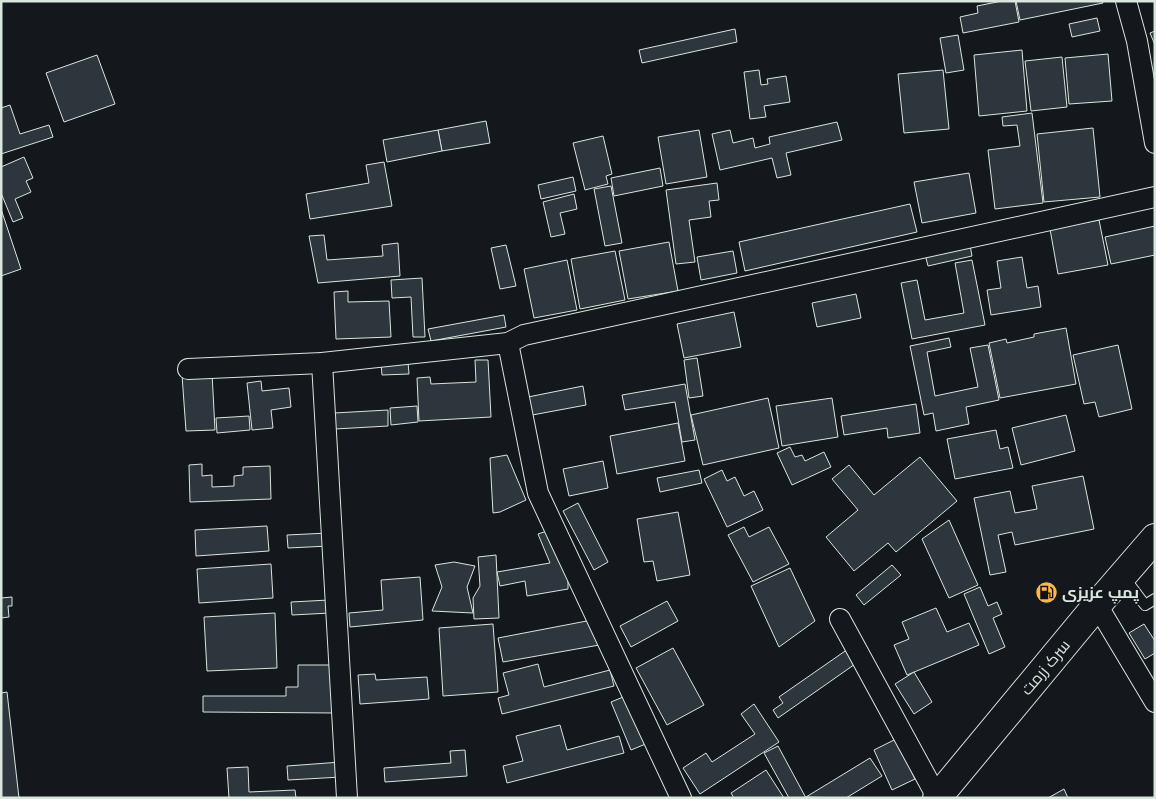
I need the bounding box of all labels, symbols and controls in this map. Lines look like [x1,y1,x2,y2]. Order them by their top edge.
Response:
fuel station icon: پمپ عزیزی [1034,580,1058,604]
place label: پمپ عزیزی [1062,583,1139,604]
street label: سرک زرمت [1017,636,1075,699]

